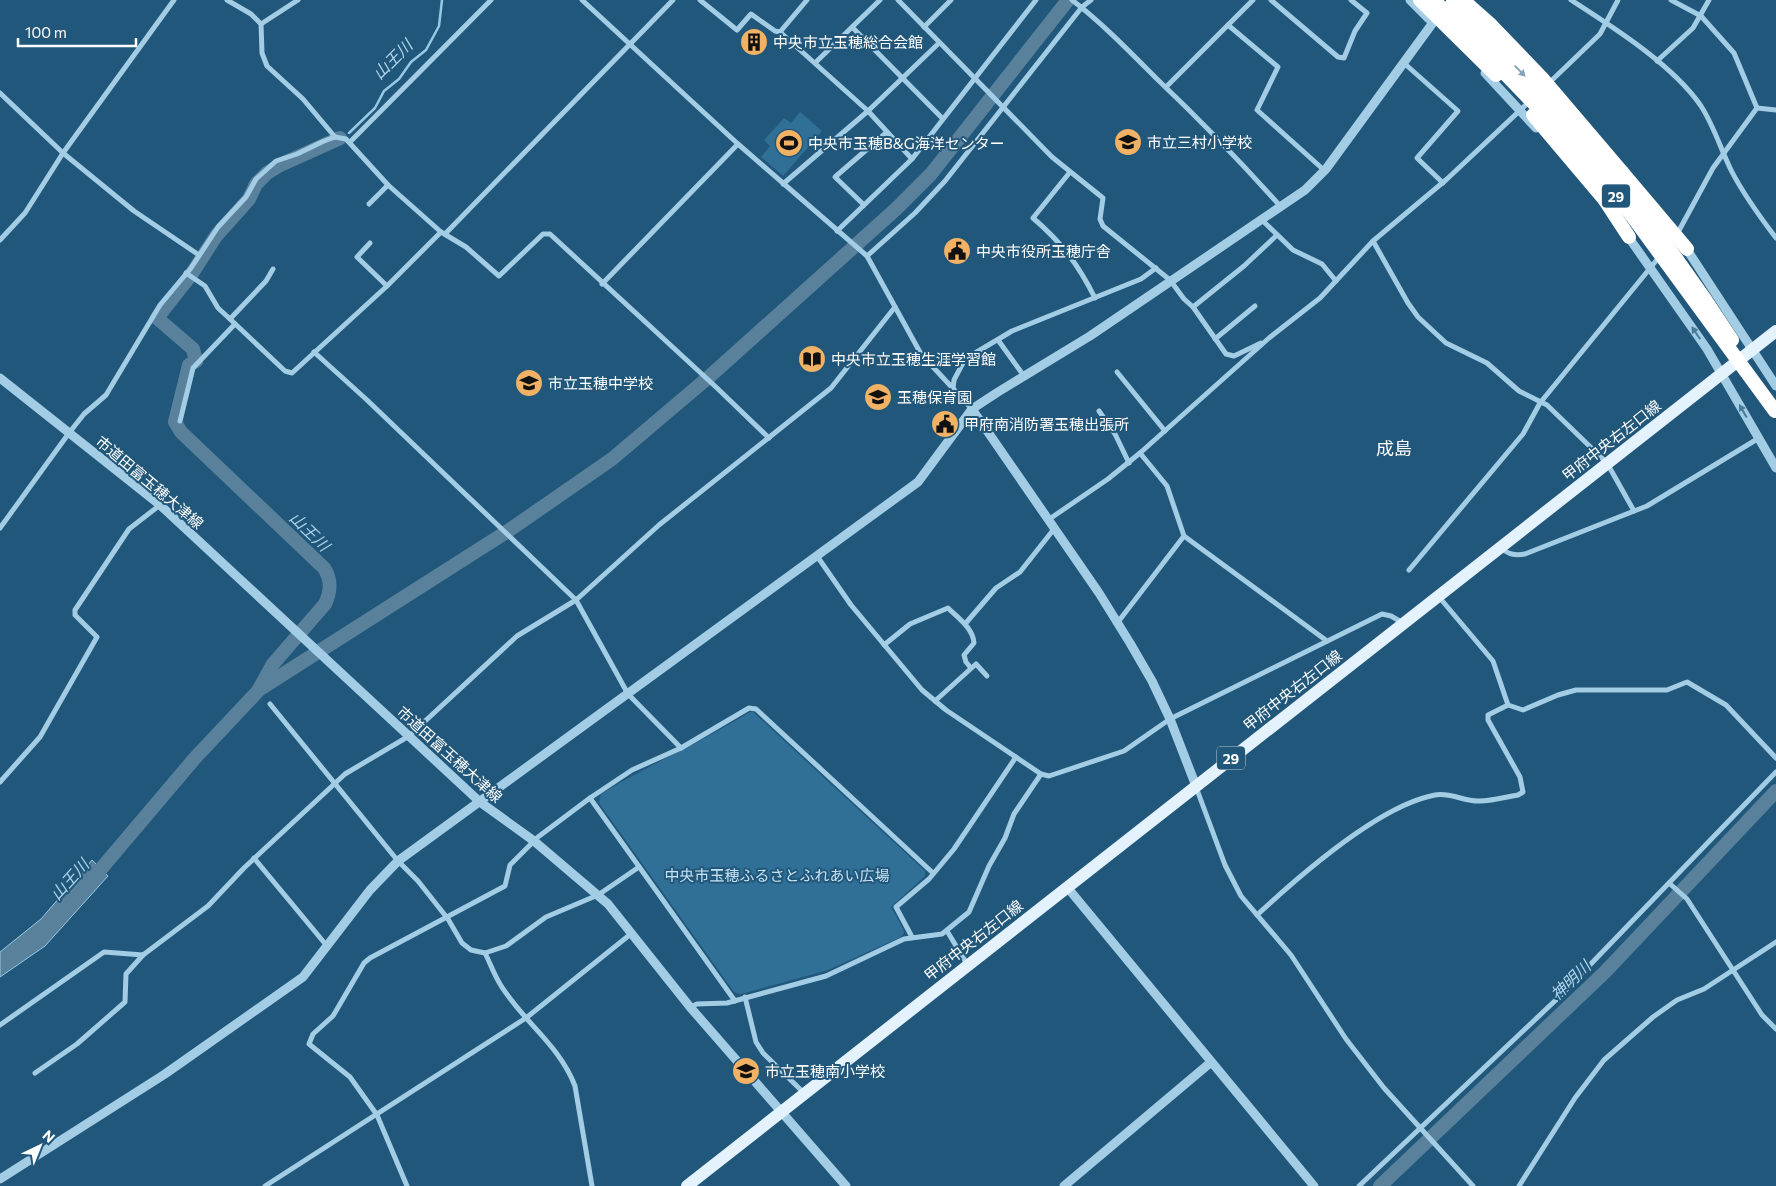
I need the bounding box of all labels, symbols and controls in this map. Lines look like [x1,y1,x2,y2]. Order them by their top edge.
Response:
scale bar [18,15,135,47]
text: 100 m [25,23,67,41]
building icon: 中央市立玉穂総合会館 [739,27,769,57]
place label: 中央市立玉穂総合会館 [773,33,923,51]
water label: 山王川 [368,34,417,83]
one-way arrow [1514,65,1526,77]
school or university icon: 市立三村小学校 [1113,127,1143,157]
sports icon: 中央市玉穂B&G海洋センター [774,128,804,158]
place label: 市立三村小学校 [1147,133,1252,151]
place label: 中央市玉穂B&G海洋センター [808,134,1005,152]
road number: 29 [1602,185,1630,208]
public building icon: 中央市役所玉穂庁舎 [942,236,972,266]
place label: 中央市役所玉穂庁舎 [976,242,1111,260]
one-way arrow [1691,326,1701,340]
library icon: 中央市立玉穂生涯学習館 [797,344,827,374]
place label: 中央市立玉穂生涯学習館 [831,350,996,368]
school or university icon: 市立玉穂中学校 [514,368,544,398]
place label: 市立玉穂中学校 [548,374,653,392]
school or university icon: 玉穂保育園 [863,382,893,412]
place label: 玉穂保育園 [897,388,972,406]
street label: 甲府中央右左口線 [1558,396,1664,484]
one-way arrow [1739,404,1748,417]
public building icon: 甲府南消防署玉穂出張所 [930,409,960,439]
place label: 甲府南消防署玉穂出張所 [964,415,1129,433]
street label: 市道田富玉穂大津線 [93,432,207,532]
district label: 成島 [1376,437,1412,459]
water label: 山王川 [286,507,335,556]
street label: 甲府中央右左口線 [1239,646,1345,734]
street label: 市道田富玉穂大津線 [394,702,506,806]
road number: 29 [1217,746,1245,770]
water label: 山王川 [46,853,93,903]
park label: 中央市玉穂ふるさとふれあい広場 [664,866,890,884]
street label: 甲府中央右左口線 [920,896,1026,984]
water label: 神明川 [1546,955,1595,1004]
school or university icon: 市立玉穂南小学校 [731,1056,761,1086]
place label: 市立玉穂南小学校 [765,1062,885,1080]
north arrow [15,1121,65,1171]
text: N [40,1126,59,1146]

